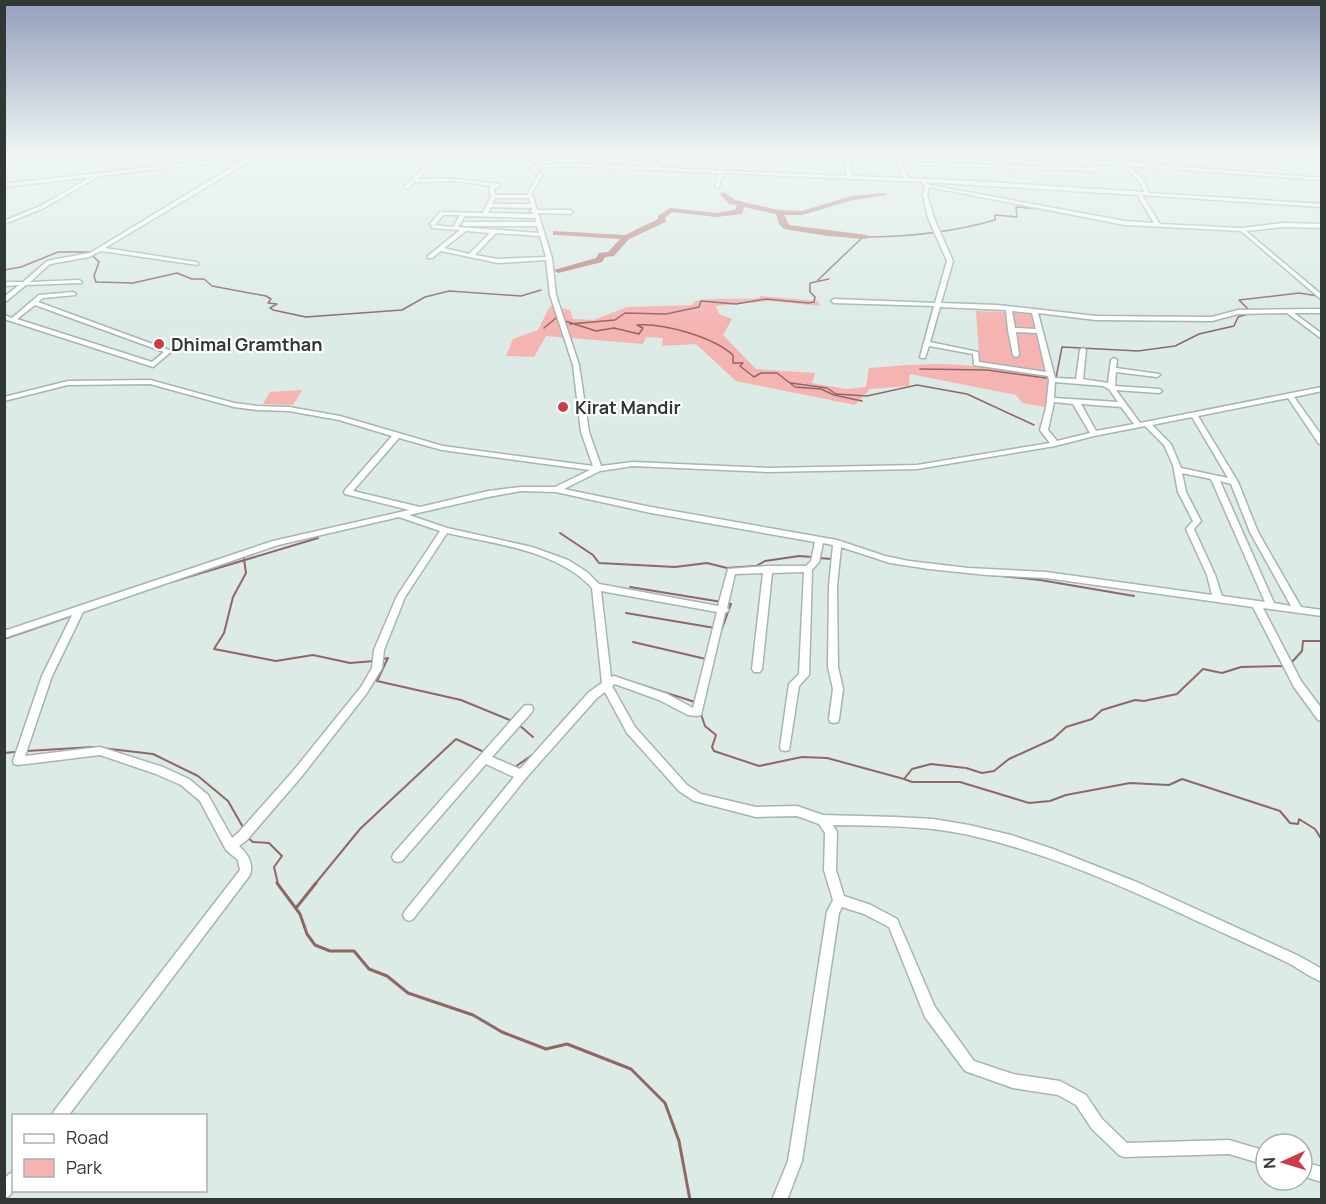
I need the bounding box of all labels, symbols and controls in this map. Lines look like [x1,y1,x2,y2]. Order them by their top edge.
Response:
place label: Dhimal Gramthan [171,332,322,356]
marker: Dhimal Gramthan [152,337,166,351]
place label: Kirat Mandir [575,395,681,419]
marker: Kirat Mandir [556,400,570,414]
legend [12,1114,207,1192]
text: Road [66,1125,109,1149]
north arrow [1254,1132,1314,1192]
text: Park [66,1155,103,1179]
text: N [1258,1157,1280,1170]

